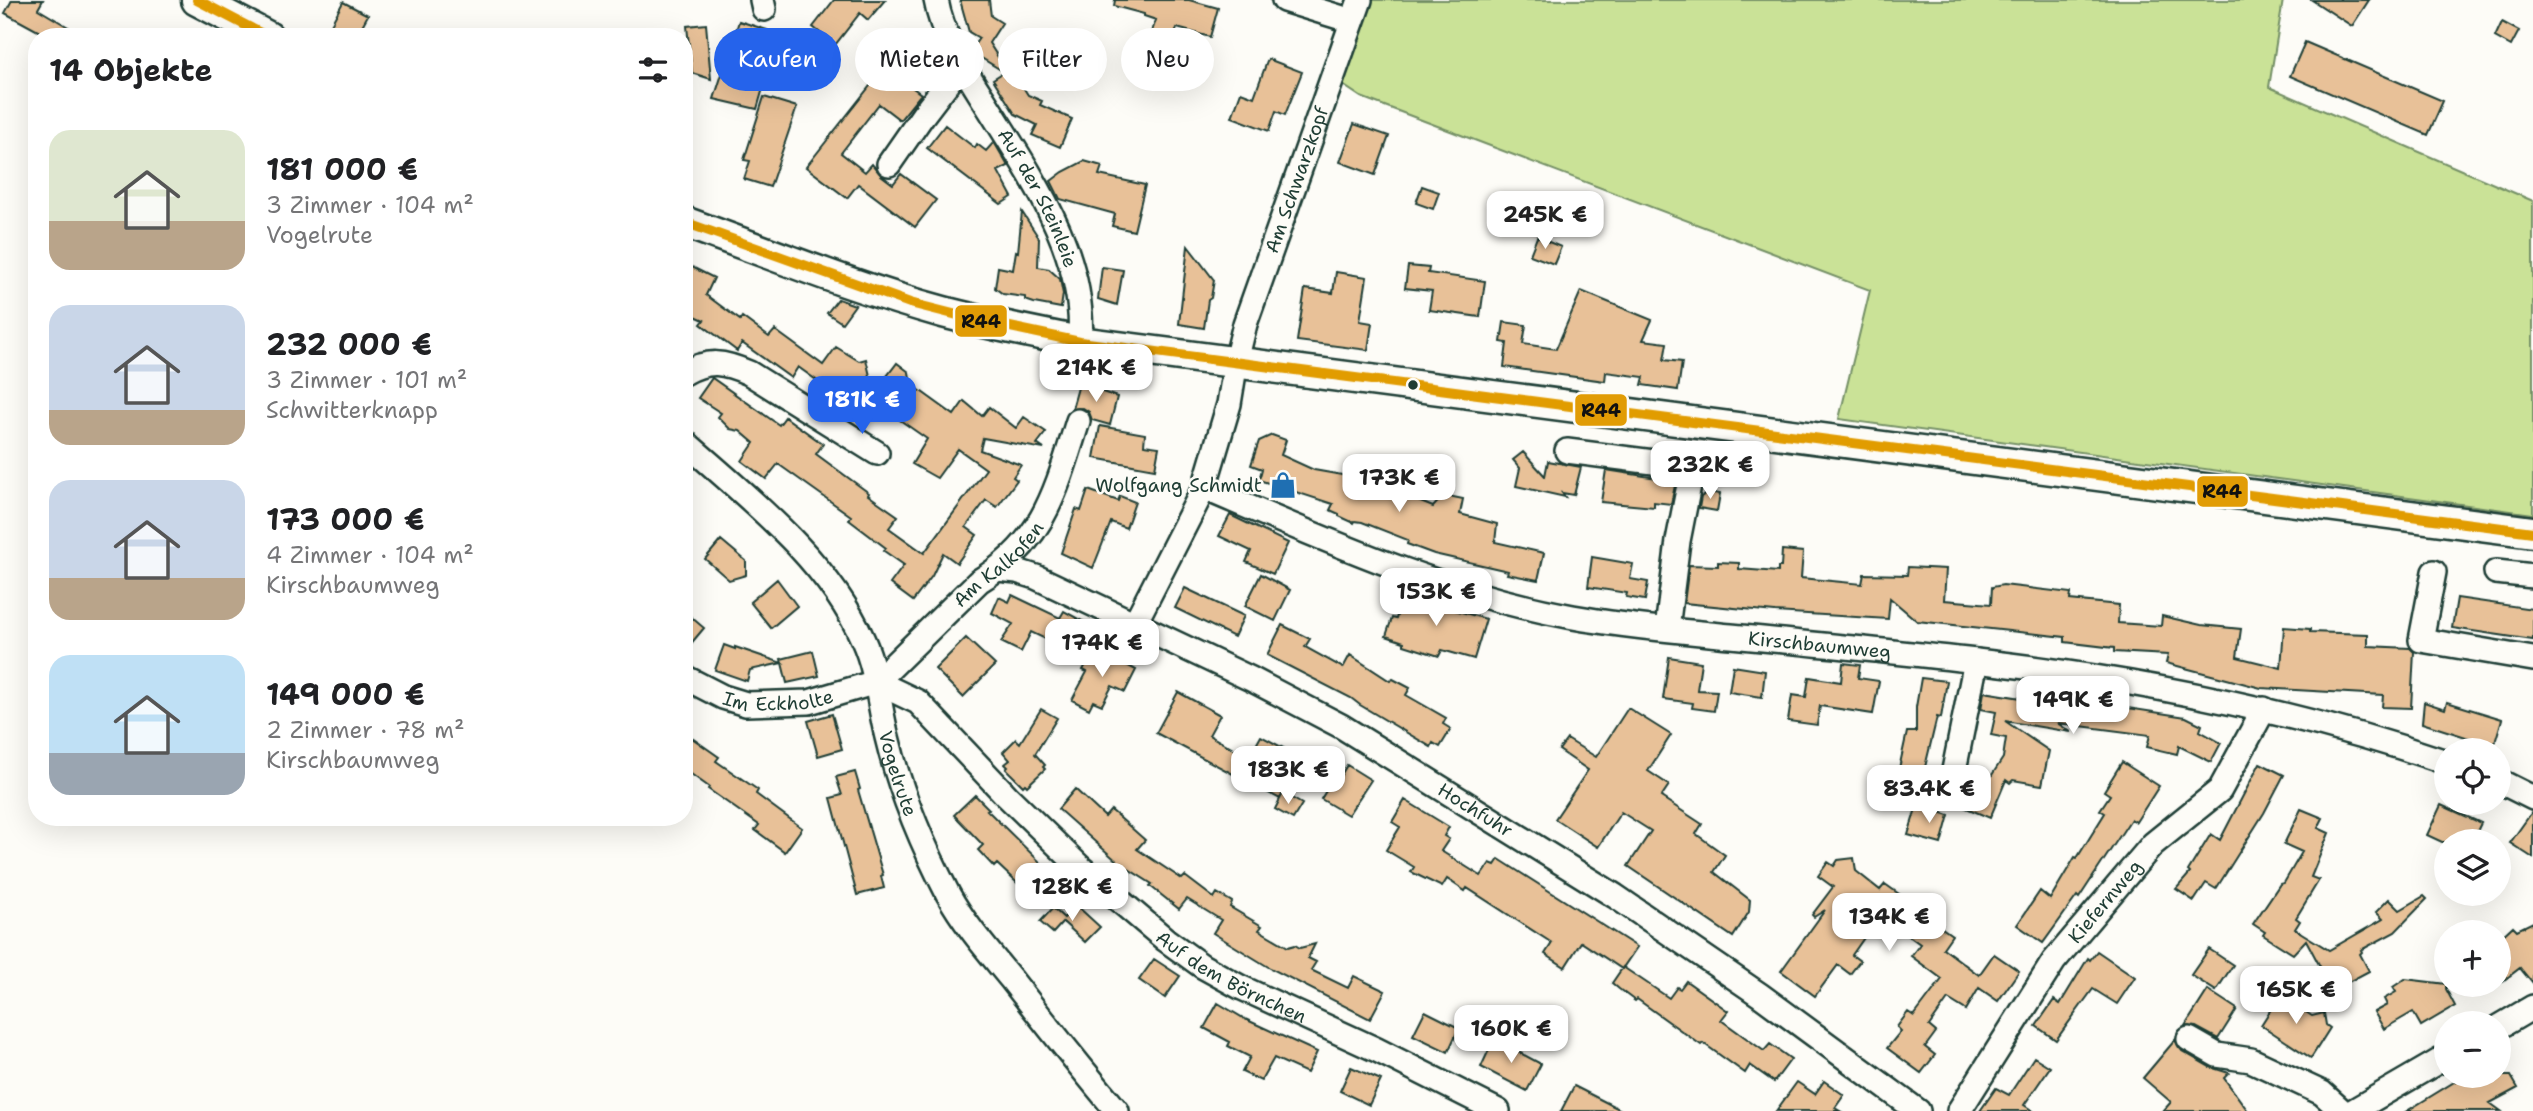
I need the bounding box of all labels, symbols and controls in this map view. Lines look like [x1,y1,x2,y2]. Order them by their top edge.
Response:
chip: Kaufen [714,28,841,91]
chip: Mieten [855,28,984,91]
chip: Filter [998,28,1107,91]
chip: Neu [1121,28,1214,91]
text: 14 Objekte [49,50,212,91]
icon: filters [634,51,672,89]
street label: Am Schwarzkopf [1259,102,1335,256]
street label: Auf der Steinleie [992,124,1083,271]
text: 181 000 € [266,149,418,190]
icon: home [105,158,189,242]
text: 3 Zimmer · 104 m² [266,190,474,220]
pin: 245K € [1488,191,1602,251]
text: 245K € [1503,199,1587,229]
text: Vogelrute [266,220,373,250]
line badge: R44 [954,304,1008,338]
text: R44 [961,309,1002,334]
text: 232 000 € [266,324,432,365]
icon: home [105,333,189,417]
pin: 214K € [1039,344,1153,404]
text: 214K € [1056,352,1136,382]
text: 3 Zimmer · 101 m² [266,365,467,395]
pin: 181K € [805,376,919,436]
unlabelled marker [1406,378,1420,392]
text: 181K € [824,384,900,414]
line badge: R44 [1574,393,1628,427]
text: Schwitterknapp [266,395,438,425]
text: R44 [1581,398,1622,423]
pin: 232K € [1653,442,1767,501]
text: 232K € [1667,449,1753,479]
pin: 173K € [1342,454,1456,514]
text: 173K € [1358,462,1440,492]
shop icon: Wolfgang Schmidt [1268,470,1298,500]
place label: Wolfgang Schmidt [1095,473,1262,498]
line badge: R44 [2196,475,2249,508]
text: R44 [2202,479,2243,504]
text: 173 000 € [266,499,425,540]
icon: home [105,508,189,592]
street label: Am Kalkofen [948,517,1049,613]
text: 4 Zimmer · 104 m² [266,540,474,570]
pin: 153K € [1379,568,1493,628]
text: Kirschbaumweg [266,570,440,600]
text: 153K € [1396,576,1476,606]
pin: 174K € [1045,620,1159,679]
street label: Kirschbaumweg [1747,626,1892,665]
text: 174K € [1061,627,1143,657]
text: 149 000 € [266,674,425,715]
pin: 149K € [2016,676,2130,736]
icon: home [105,683,189,767]
street label: Im Eckholte [720,683,836,717]
text: 149K € [2032,684,2114,714]
text: 2 Zimmer · 78 m² [266,715,465,745]
street label: Vogelrute [873,728,923,820]
map controls [2434,738,2511,1088]
button: locate [2434,738,2511,815]
text: Kirschbaumweg [266,745,440,775]
pin: 183K € [1231,746,1345,806]
text: 183K € [1247,754,1329,784]
pin: 83.4K € [1864,766,1994,825]
text: 83.4K € [1883,773,1975,803]
street label: Hochfuhr [1433,777,1518,843]
button: layers [2434,829,2511,906]
street label: Kiefernweg [2062,854,2148,949]
pin: 128K € [1015,864,1129,923]
text: 128K € [1031,871,1113,901]
pin: 134K € [1832,894,1946,953]
text: 134K € [1848,901,1930,931]
button: + [2434,920,2511,997]
street label: Auf dem Börnchen [1151,925,1311,1029]
pin: 165K € [2239,967,2353,1026]
text: 165K € [2256,974,2336,1004]
pin: 160K € [1454,1006,1568,1065]
button: − [2434,1011,2511,1088]
text: 160K € [1470,1013,1552,1043]

